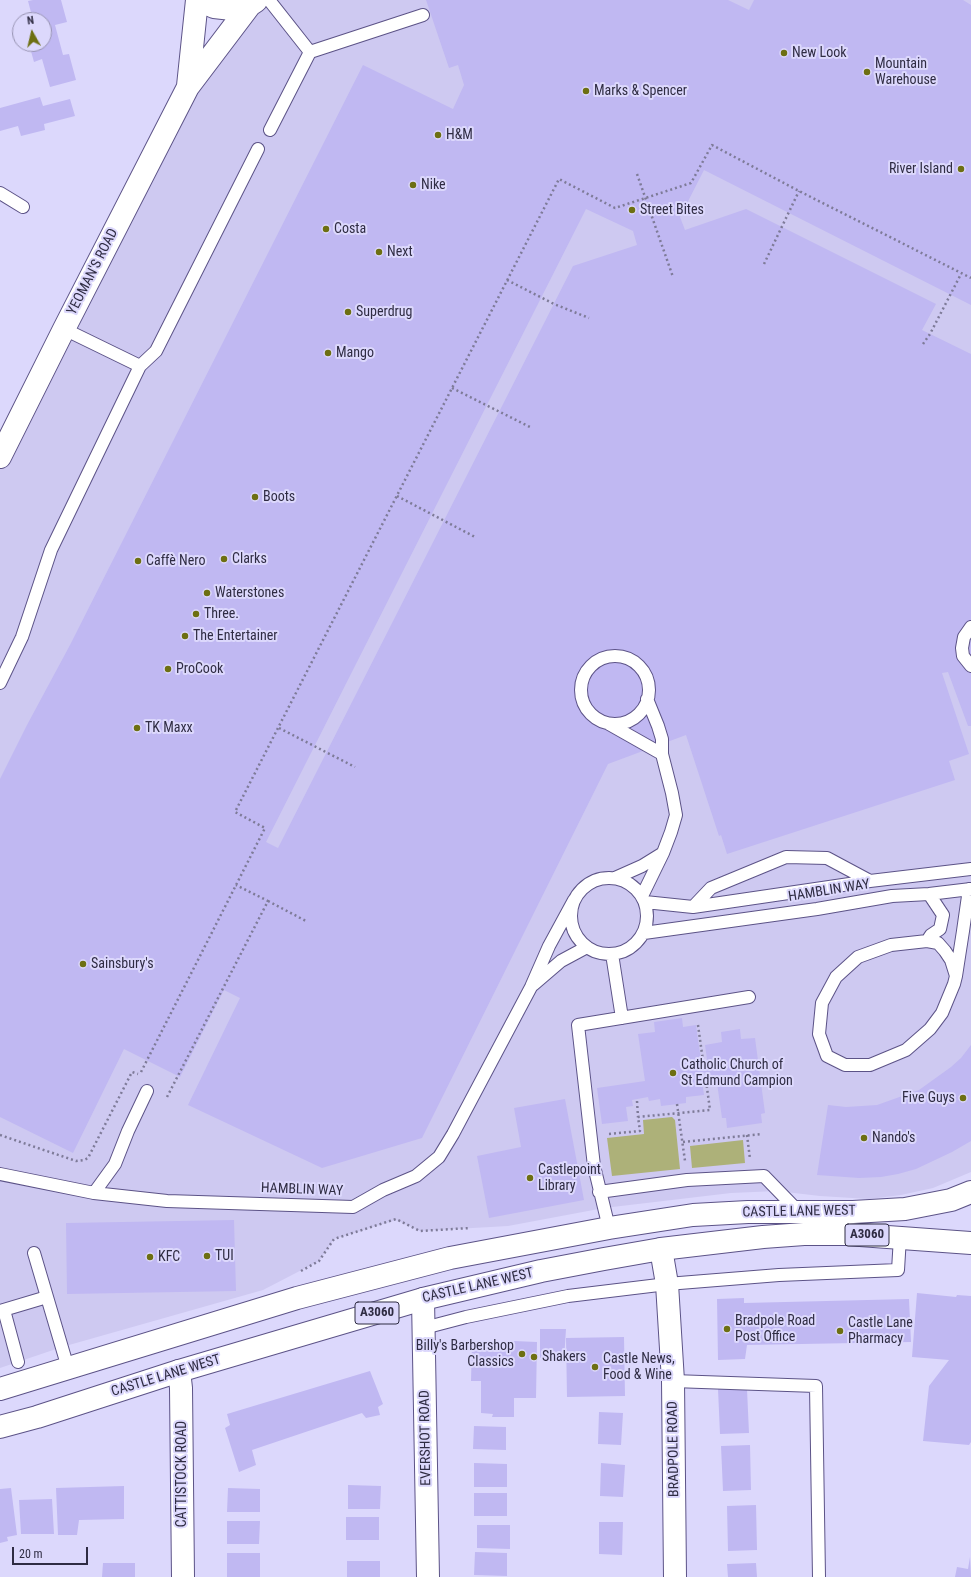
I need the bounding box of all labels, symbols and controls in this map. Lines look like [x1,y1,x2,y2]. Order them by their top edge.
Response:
north arrow [12,12,52,52]
text: N [26,14,35,28]
place label: New Look [792,45,847,61]
marker: New Look [779,48,789,58]
place label: Mountain Warehouse [875,56,936,88]
marker: Mountain Warehouse [862,67,872,77]
place label: Marks & Spencer [594,83,687,99]
marker: Marks & Spencer [581,86,591,96]
place label: H&M [446,127,473,143]
marker: H&M [433,130,443,140]
place label: River Island [889,161,953,177]
marker: River Island [956,164,966,174]
place label: Nike [421,177,446,193]
marker: Nike [408,180,418,190]
place label: Street Bites [640,202,704,218]
marker: Street Bites [627,205,637,215]
place label: Costa [334,221,366,237]
marker: Costa [321,224,331,234]
street label: YEOMAN'S ROAD [64,226,122,318]
place label: Next [387,244,413,260]
marker: Next [374,247,384,257]
place label: Superdrug [356,304,413,320]
marker: Superdrug [343,307,353,317]
place label: Mango [336,345,374,361]
marker: Mango [323,348,333,358]
place label: Boots [263,489,295,505]
marker: Boots [250,492,260,502]
place label: Clarks [232,551,267,567]
place label: Caffè Nero [146,553,206,569]
marker: Clarks [219,554,229,564]
marker: Caffè Nero [133,556,143,566]
place label: Waterstones [215,585,284,601]
marker: Waterstones [202,588,212,598]
place label: Three. [204,606,239,622]
marker: Three. [191,609,201,619]
place label: The Entertainer [193,628,278,644]
marker: The Entertainer [180,631,190,641]
place label: ProCook [176,661,223,677]
marker: ProCook [163,664,173,674]
place label: TK Maxx [145,720,193,736]
marker: TK Maxx [132,723,142,733]
street label: HAMBLIN WAY [787,876,871,906]
place label: Sainsbury's [91,956,154,972]
marker: Sainsbury's [78,959,88,969]
place label: Catholic Church of St Edmund Campion [681,1057,793,1090]
marker: Catholic Church of St Edmund Campion [668,1068,678,1078]
place label: Five Guys [902,1090,955,1106]
marker: Five Guys [958,1093,968,1103]
place label: Nando's [872,1130,915,1146]
marker: Nando's [859,1133,869,1143]
place label: Castlepoint Library [538,1162,601,1194]
marker: Castlepoint Library [525,1173,535,1183]
street label: HAMBLIN WAY [261,1180,343,1200]
street label: CASTLE LANE WEST [742,1203,856,1221]
road number: A3060 [845,1224,889,1246]
place label: TUI [215,1248,234,1264]
place label: KFC [158,1249,180,1265]
marker: TUI [202,1251,212,1261]
marker: KFC [145,1252,155,1262]
street label: CASTLE LANE WEST [421,1265,535,1307]
road number: A3060 [355,1302,399,1324]
place label: Bradpole Road Post Office [735,1313,815,1346]
place label: Castle Lane Pharmacy [848,1315,913,1348]
marker: Bradpole Road Post Office [722,1324,732,1334]
marker: Castle Lane Pharmacy [835,1326,845,1336]
place label: Billy's Barbershop Classics [416,1338,514,1370]
marker: Billy's Barbershop Classics [517,1349,527,1359]
place label: Shakers [542,1349,586,1365]
street label: CASTLE LANE WEST [109,1351,223,1401]
place label: Castle News, Food & Wine [603,1351,675,1384]
marker: Shakers [529,1352,539,1362]
marker: Castle News, Food & Wine [590,1362,600,1372]
street label: EVERSHOT ROAD [417,1390,435,1486]
street label: BRADPOLE ROAD [665,1401,683,1497]
street label: CATTISTOCK ROAD [174,1421,190,1527]
scale bar [14,1539,90,1565]
text: 20 m [19,1547,43,1561]

